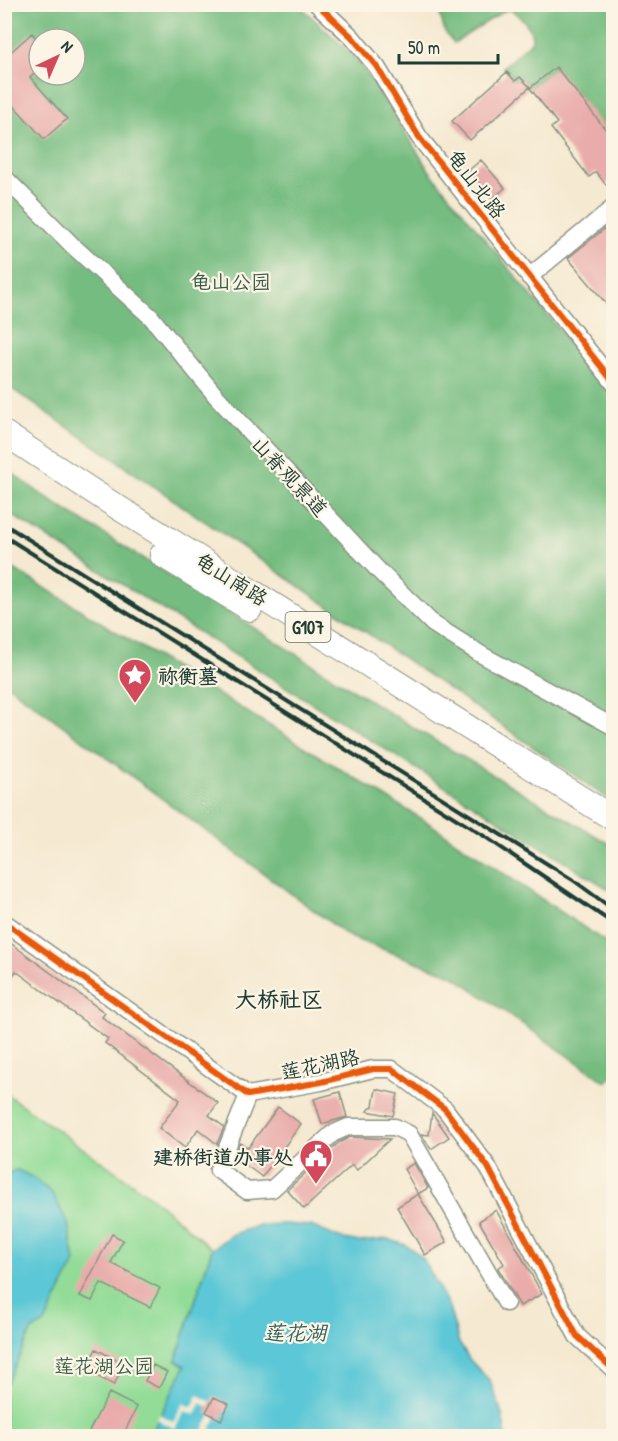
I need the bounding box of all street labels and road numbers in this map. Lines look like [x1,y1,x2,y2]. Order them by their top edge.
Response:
street label: 龟山北路 [442,144,513,225]
street label: 山脊观景道 [246,430,334,522]
street label: 龟山南路 [191,546,274,612]
road number: G107 [286,612,330,642]
street label: 莲花湖路 [278,1042,363,1086]

